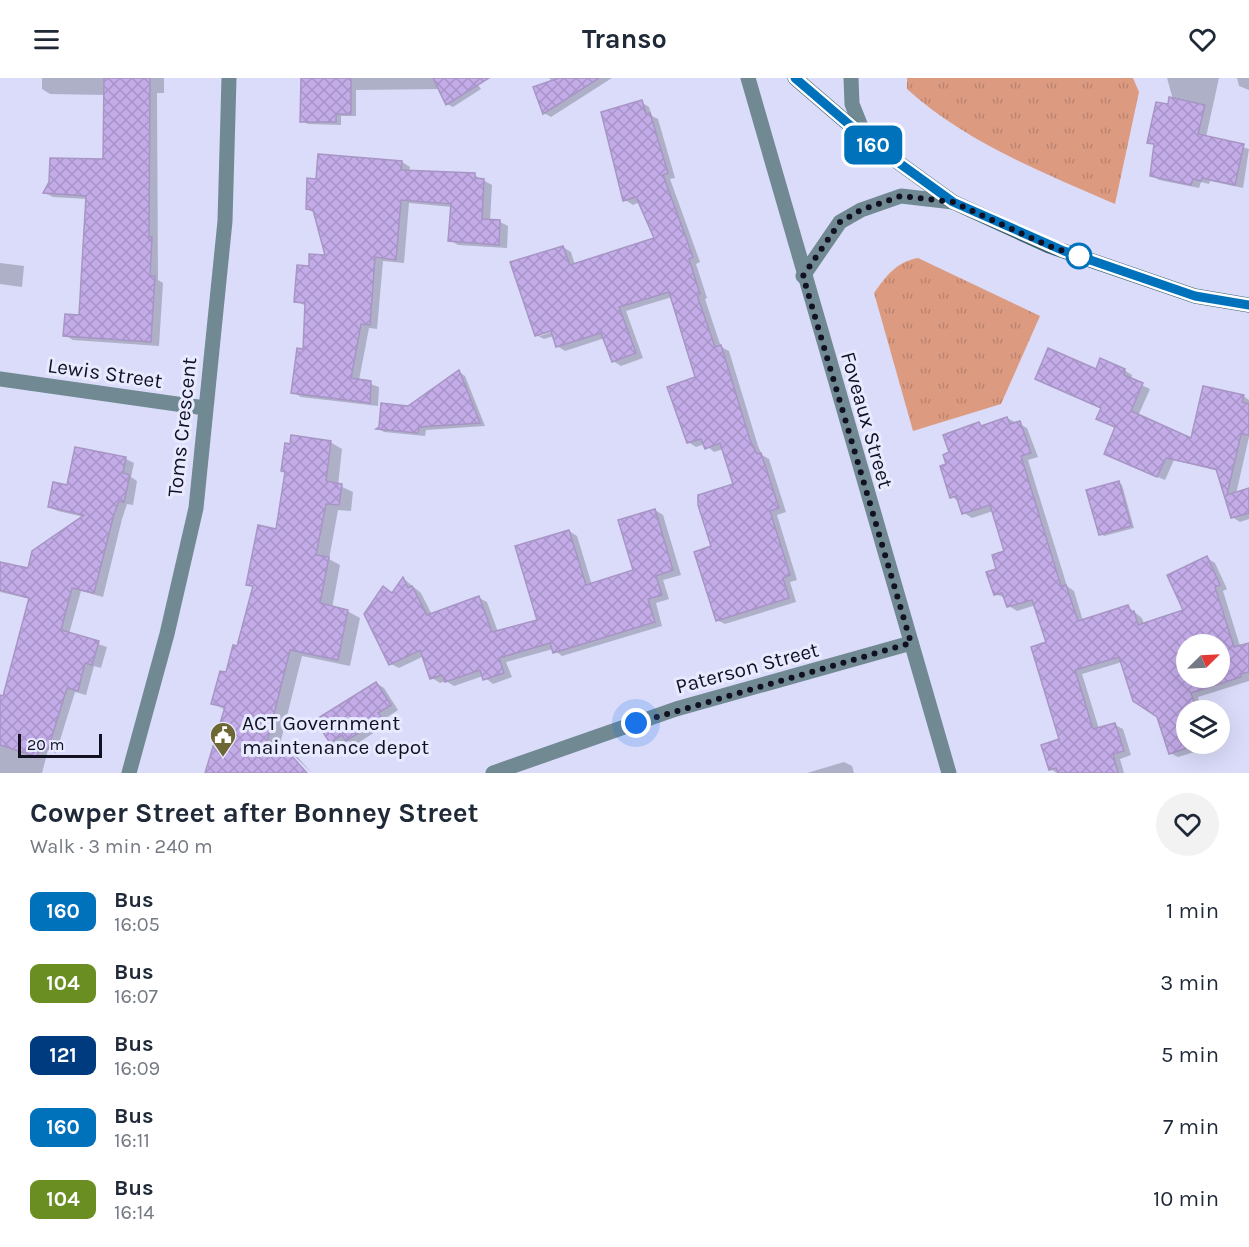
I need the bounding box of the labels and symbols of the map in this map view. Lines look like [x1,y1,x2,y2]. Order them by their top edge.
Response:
line badge: 160 [838,126,908,164]
unlabelled marker [1066,243,1092,269]
street label: Foveaux Street [836,349,898,491]
street label: Lewis Street [46,353,164,393]
street label: Toms Crescent [163,356,201,498]
north arrow [1176,634,1230,688]
street label: Paterson Street [673,637,821,699]
your location [621,708,651,738]
place label: ACT Government maintenance depot [242,711,429,759]
public building icon: ACT Government maintenance depot [208,720,238,758]
scale bar [18,731,102,758]

